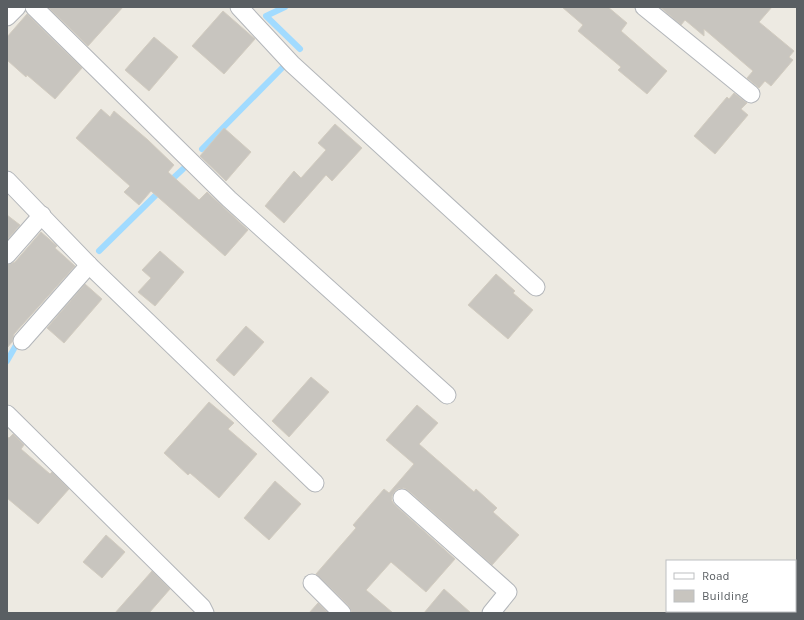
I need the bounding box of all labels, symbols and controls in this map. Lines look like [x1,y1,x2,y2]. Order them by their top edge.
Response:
legend [666,560,796,612]
text: Road [702,569,730,583]
text: Building [702,589,749,603]

